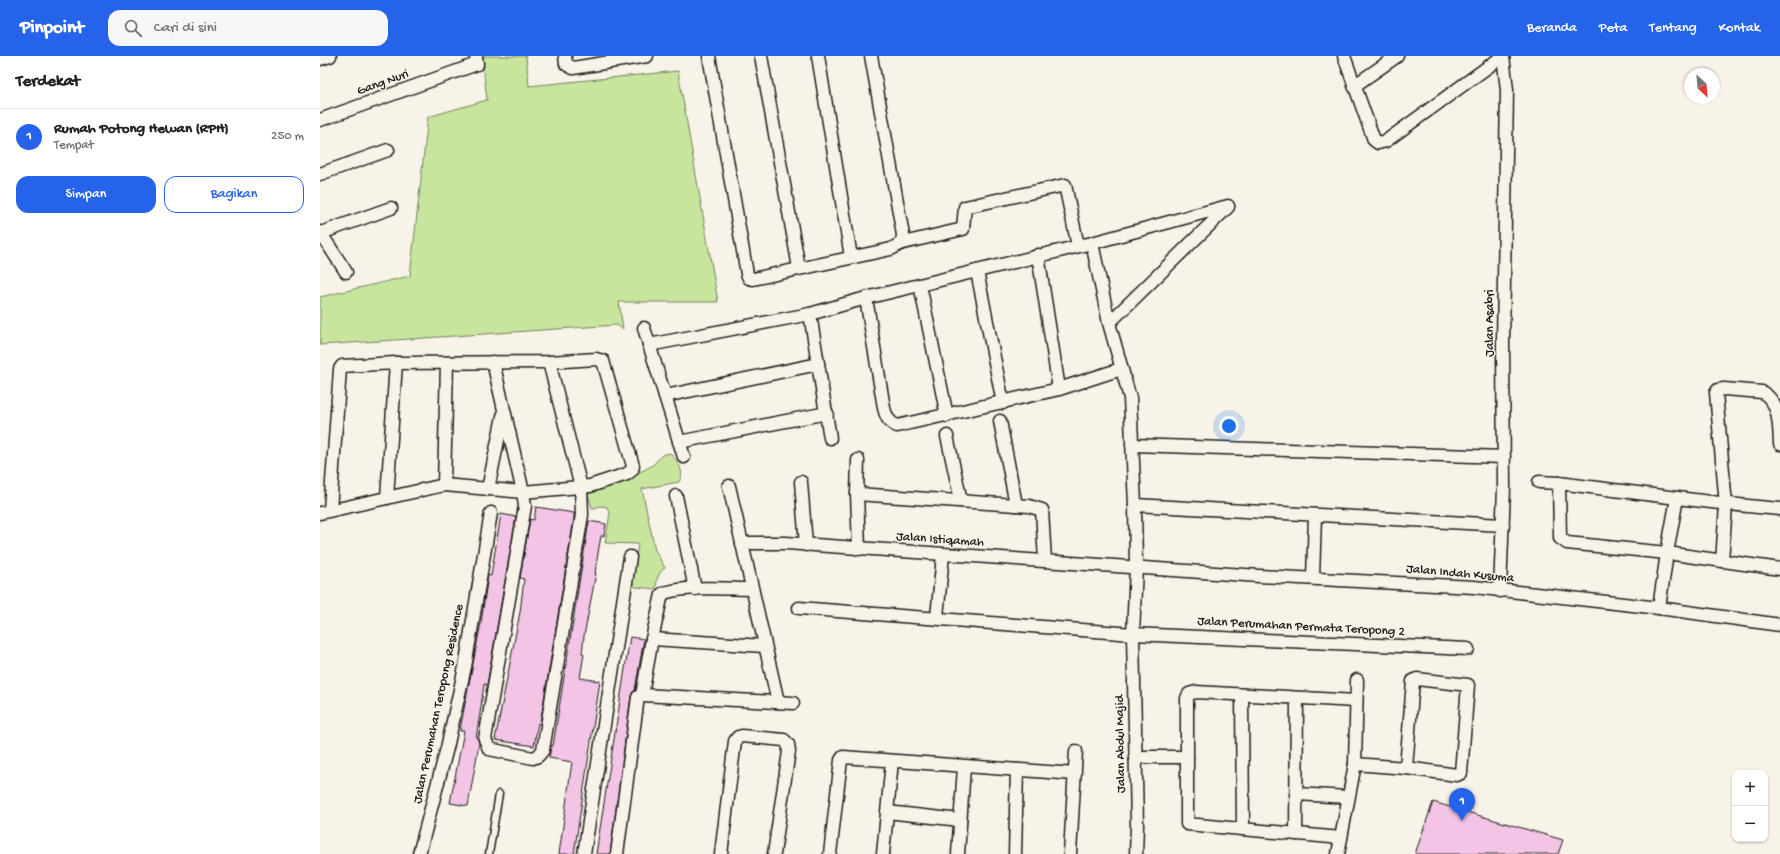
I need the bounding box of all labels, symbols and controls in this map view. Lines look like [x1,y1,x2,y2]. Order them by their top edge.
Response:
search box [108,10,388,46]
text: Pinpoint [20,17,84,40]
icon: search [122,17,144,39]
text: Cari di sini [154,19,217,37]
text: Beranda [1527,20,1577,37]
text: Peta [1599,20,1627,37]
text: Tentang [1649,20,1697,37]
text: Kontak [1719,20,1760,37]
street label: Gang Nuri [355,67,411,99]
north arrow [1684,68,1720,104]
text: Terdekat [16,72,80,92]
text: Rumah Potong Hewan (RPH) [54,120,229,138]
text: 1 [26,129,32,144]
text: 250 m [271,129,304,144]
text: Tempat [54,138,94,153]
button: Simpan [16,176,156,213]
button: Bagikan [164,176,304,213]
street label: Jalan Asabri [1483,289,1498,357]
your location [1219,416,1239,436]
street label: Jalan Istiqamah [896,529,984,551]
street label: Jalan Indah Kusuma [1405,562,1515,586]
street label: Jalan Perumahan Teropong Residence [411,603,468,805]
street label: Jalan Perumahan Permata Teropong 2 [1197,614,1406,640]
street label: Jalan Abdul Majid [1113,693,1129,793]
map controls [1732,770,1768,842]
button: + [1732,770,1768,806]
pin: 1 [1449,788,1475,821]
button: − [1732,806,1768,842]

